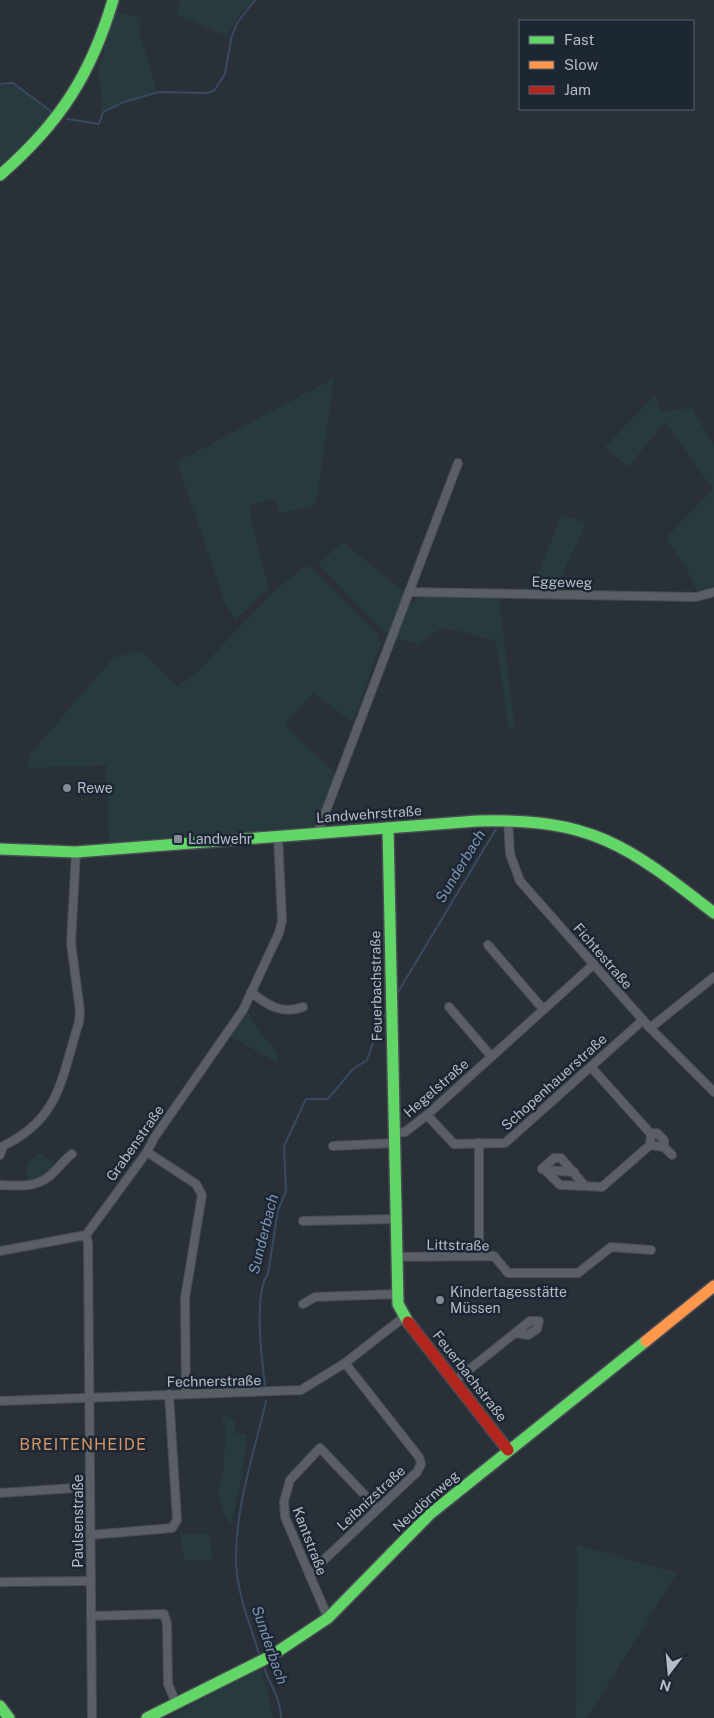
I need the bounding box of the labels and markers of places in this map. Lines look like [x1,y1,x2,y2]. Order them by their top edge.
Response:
place label: Rewe [77,780,113,796]
marker: Rewe [61,782,73,794]
place label: Landwehr [188,831,252,847]
marker: Landwehr [172,833,184,845]
place label: Kindertagesstätte Müssen [450,1284,567,1316]
marker: Kindertagesstätte Müssen [434,1294,446,1306]

